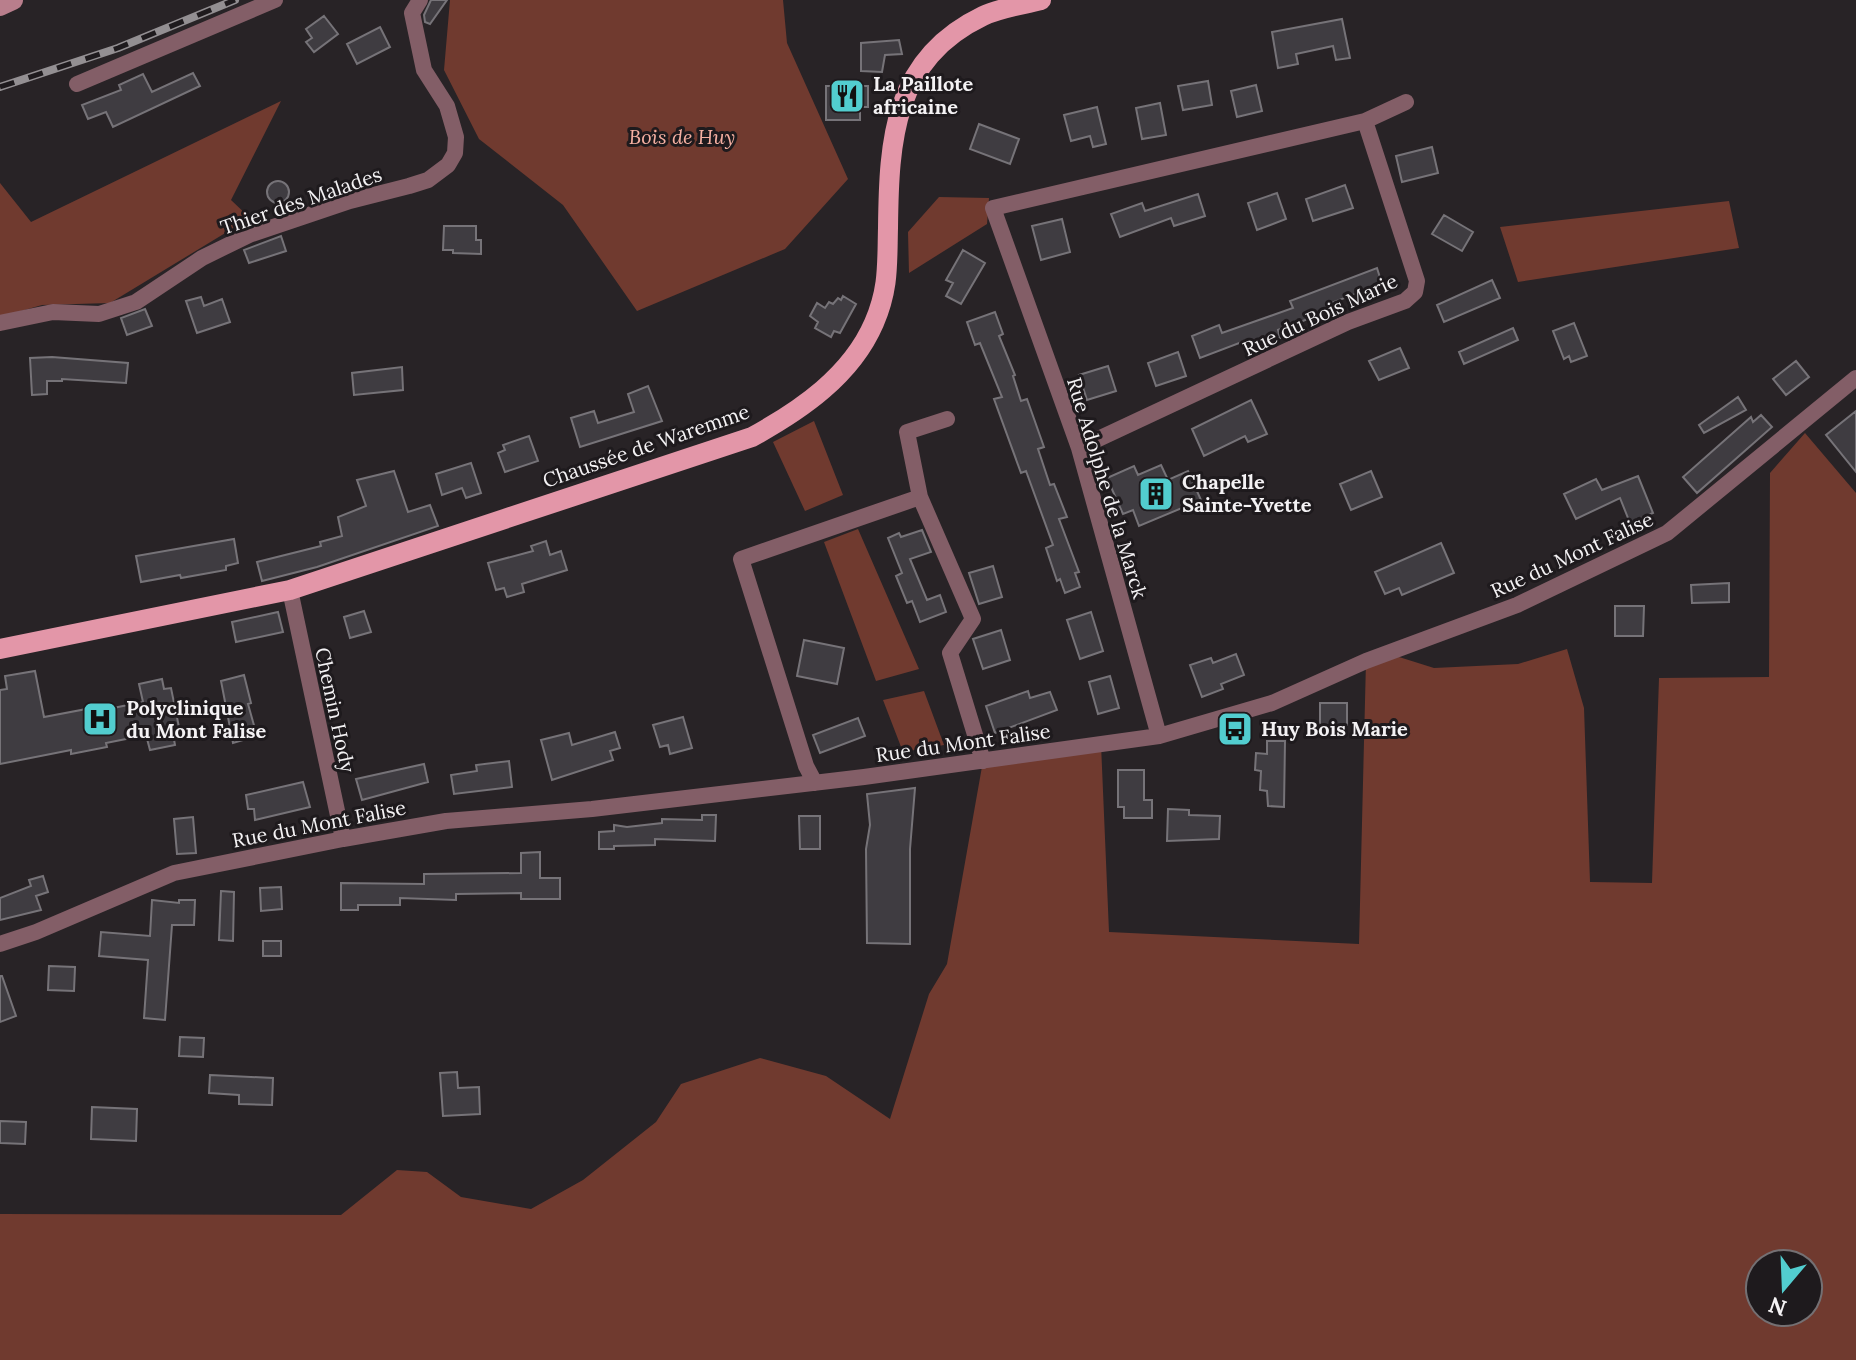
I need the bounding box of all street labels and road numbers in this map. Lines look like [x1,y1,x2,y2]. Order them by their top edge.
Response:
street label: Thier des Malades [217,161,385,240]
street label: Rue du Bois Marie [1238,268,1401,361]
street label: Rue Adolphe de la Marck [1062,374,1153,602]
street label: Chaussée de Waremme [539,398,753,493]
street label: Rue du Mont Falise [1487,506,1657,603]
street label: Chemin Hody [310,645,361,775]
street label: Rue du Mont Falise [874,718,1052,767]
street label: Rue du Mont Falise [230,794,408,853]

